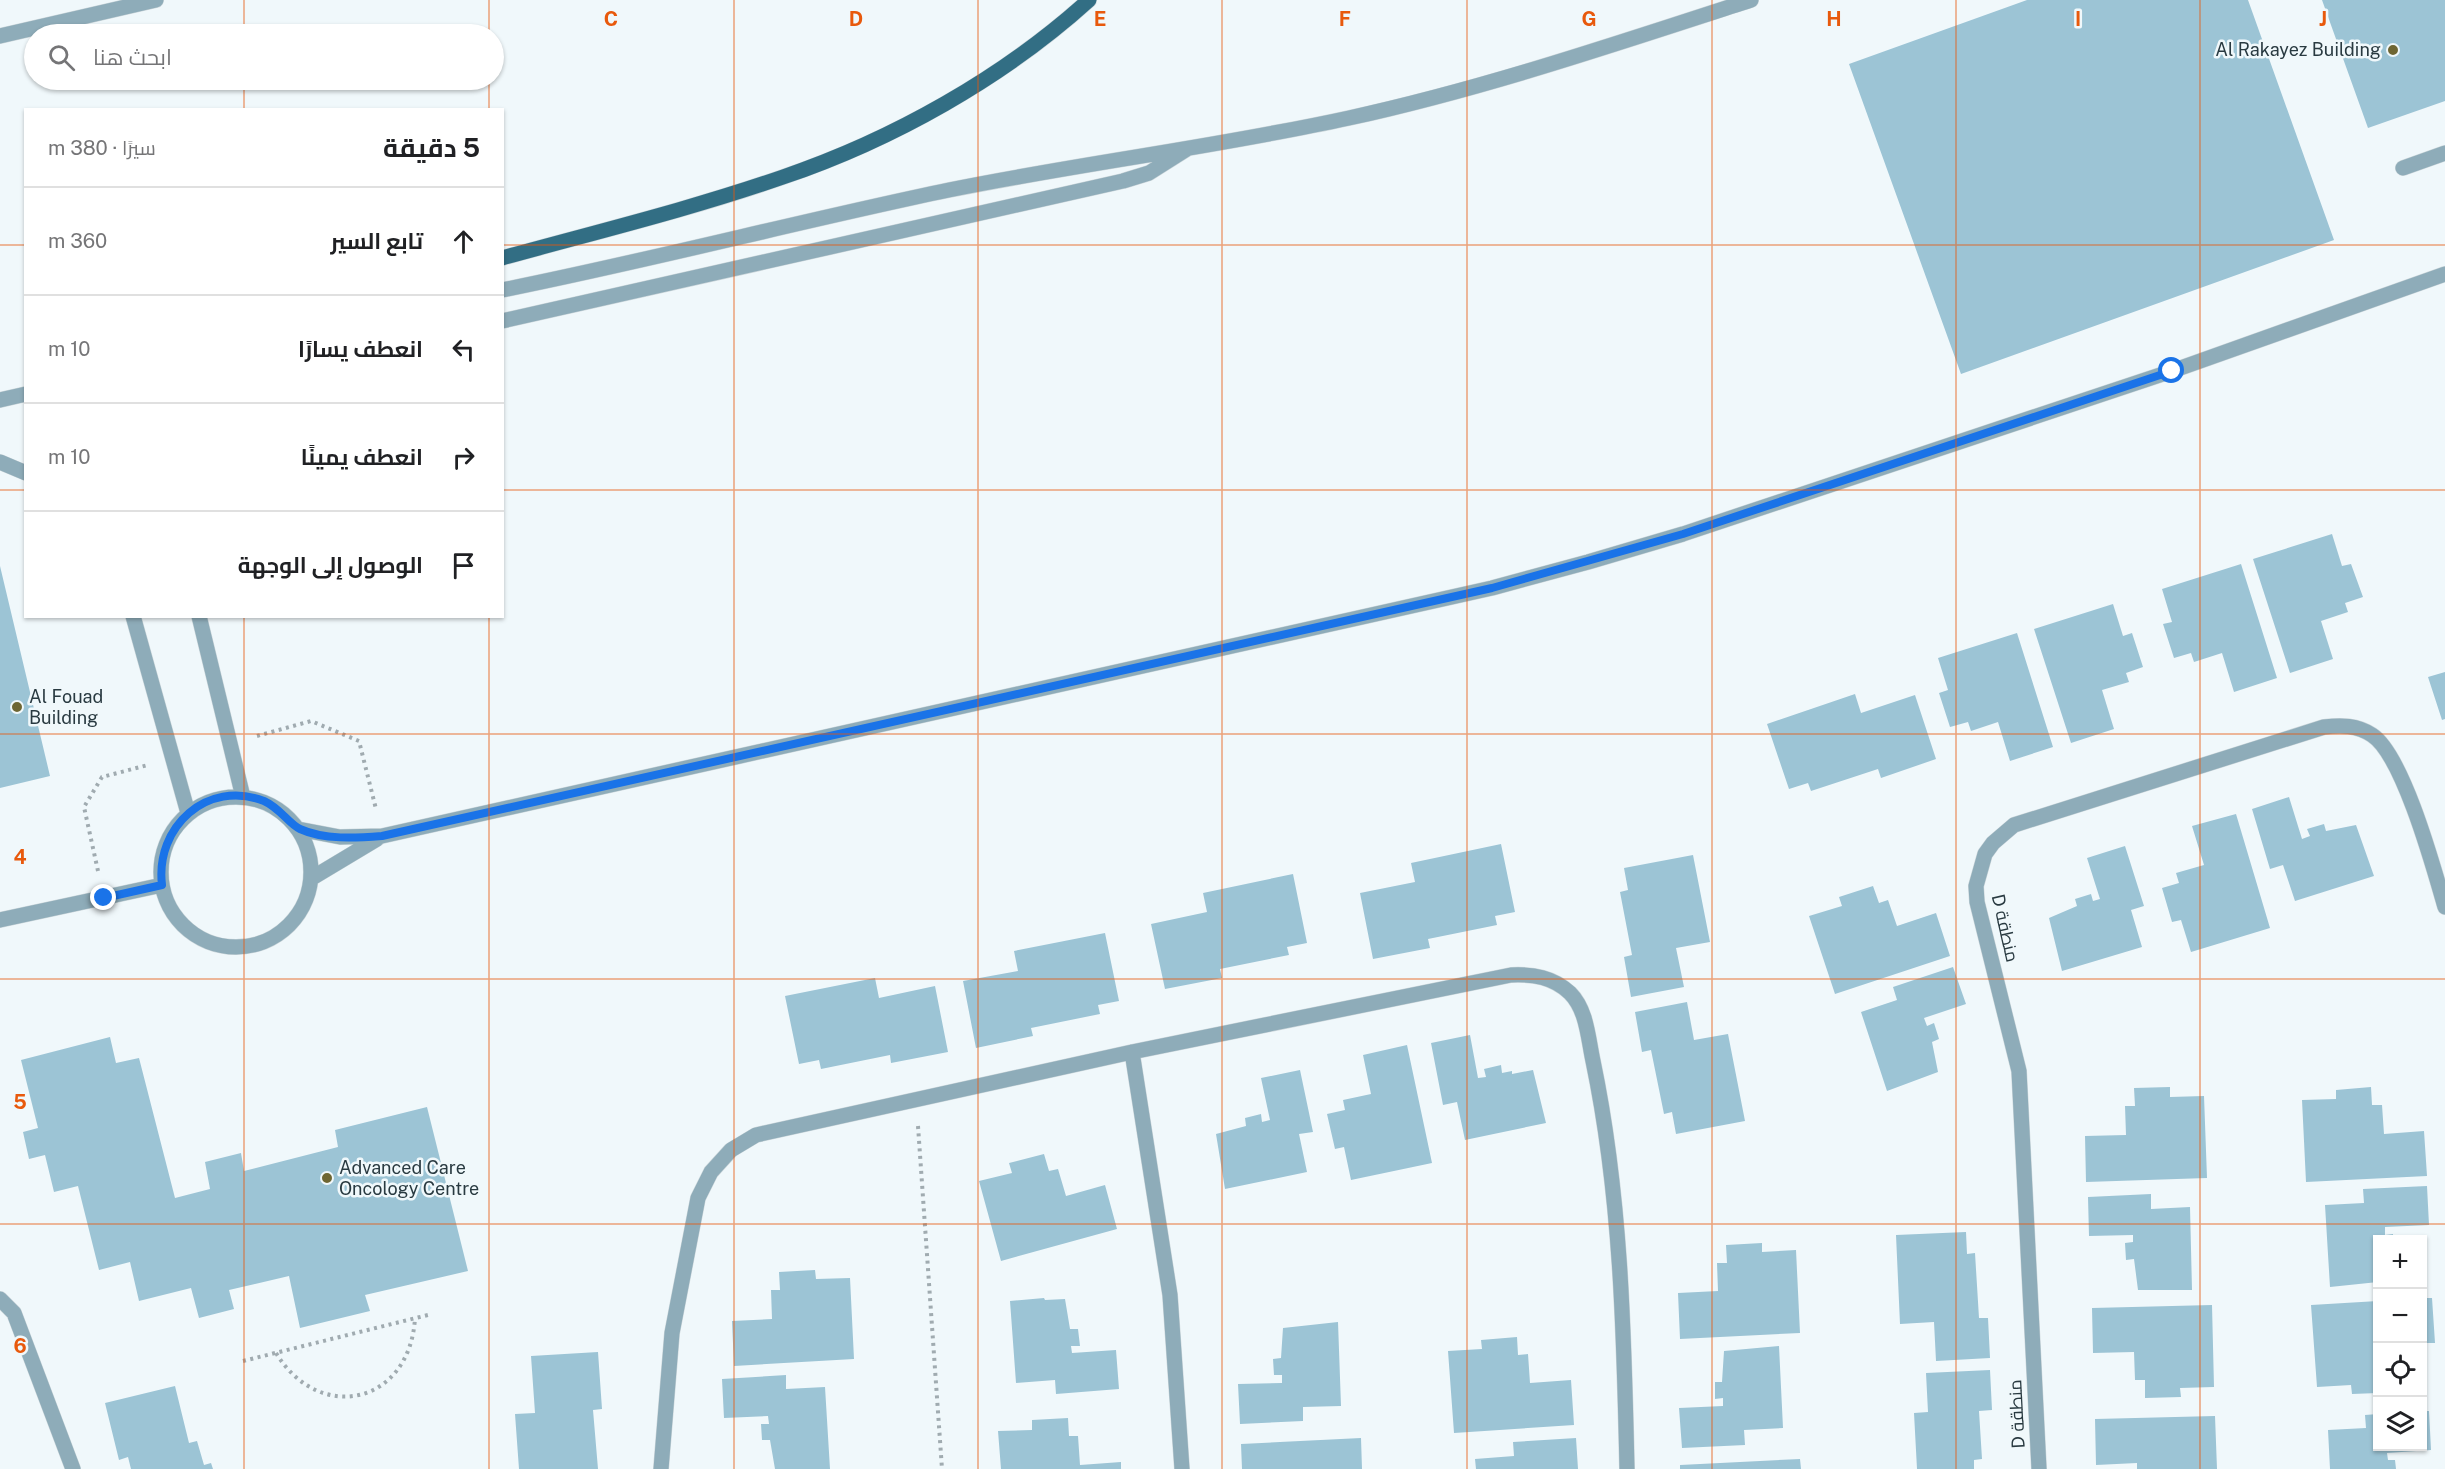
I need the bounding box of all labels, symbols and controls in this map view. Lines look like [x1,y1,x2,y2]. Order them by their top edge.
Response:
text: C [604,7,618,31]
text: D [849,7,863,31]
text: E [1094,7,1106,31]
text: F [1339,7,1351,31]
text: G [1581,7,1597,31]
text: H [1826,7,1842,31]
text: I [2075,7,2081,31]
text: J [2319,7,2327,31]
search box [24,24,504,90]
place label: Al Rakayez Building [2215,39,2381,60]
icon: search [45,41,78,74]
marker: Al Rakayez Building [2386,43,2400,57]
text: ابحث هنا [93,44,172,70]
text: 5 دقيقة [383,132,480,163]
text: سيرًا · 380 m [48,136,156,160]
icon: ahead [447,225,480,258]
text: تابع السير [331,228,423,254]
text: 360 m [48,229,107,253]
icon: left [447,333,480,366]
text: انعطف يسارًا [298,336,423,362]
text: 10 m [48,337,91,361]
route start [2158,357,2184,383]
icon: right [447,441,480,474]
text: انعطف يمينًا [301,444,423,470]
text: 10 m [48,445,91,469]
icon: arrive [447,549,480,582]
text: الوصول إلى الوجهة [238,552,423,578]
place label: Al Fouad Building [29,686,103,728]
marker: Al Fouad Building [10,700,24,714]
text: 4 [13,845,27,869]
route end [90,884,116,910]
street label: D منطقة [1987,892,2023,964]
text: 5 [13,1090,27,1114]
place label: Advanced Care Oncology Centre [339,1157,479,1199]
marker: Advanced Care Oncology Centre [320,1171,334,1185]
map controls [2373,1235,2427,1451]
button: + [2373,1235,2427,1289]
button: − [2373,1289,2427,1343]
text: 6 [13,1334,27,1358]
button: locate [2373,1343,2427,1397]
street label: D منطقة [2004,1379,2029,1449]
button: layers [2373,1397,2427,1451]

